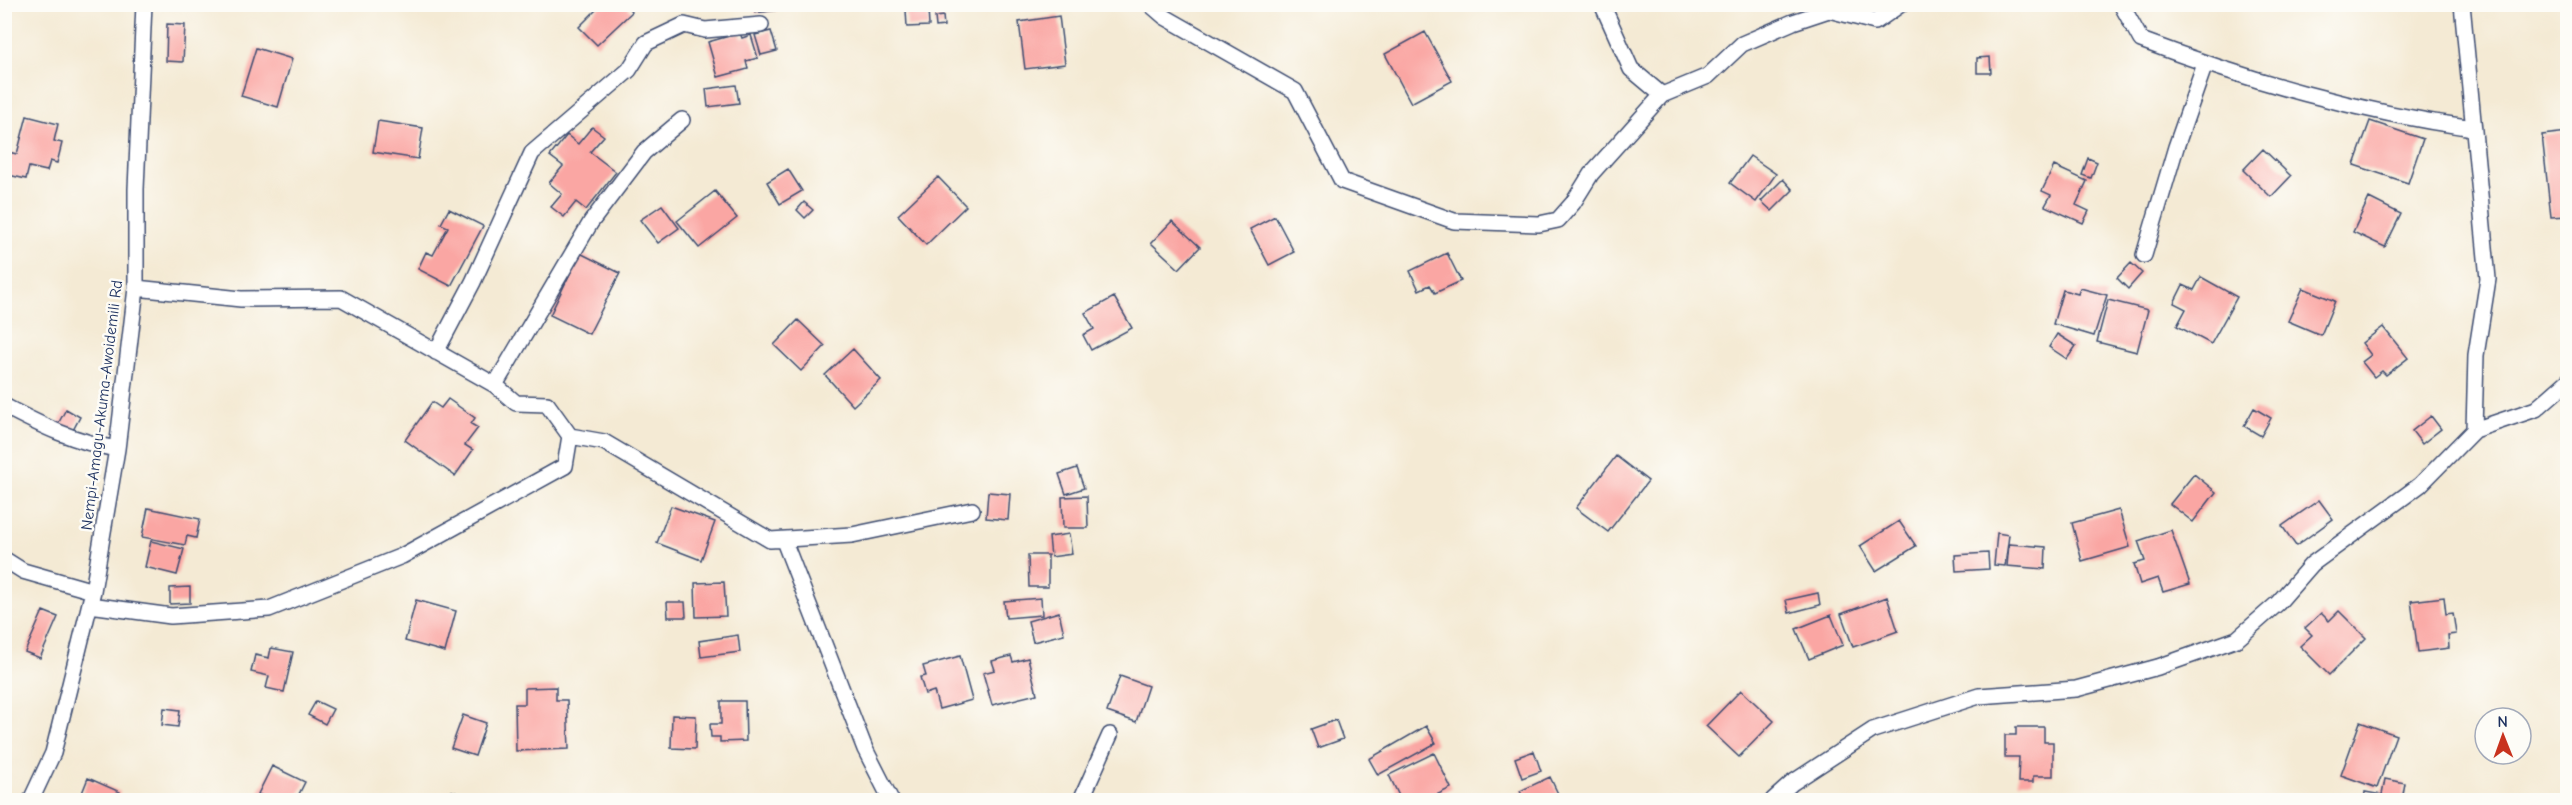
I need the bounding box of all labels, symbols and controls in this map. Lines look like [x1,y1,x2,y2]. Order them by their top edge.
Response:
street label: Nempi-Amagu-Akuma-Awoidemili Rd [78,279,126,531]
north arrow [2473,706,2533,766]
text: N [2497,713,2508,731]

